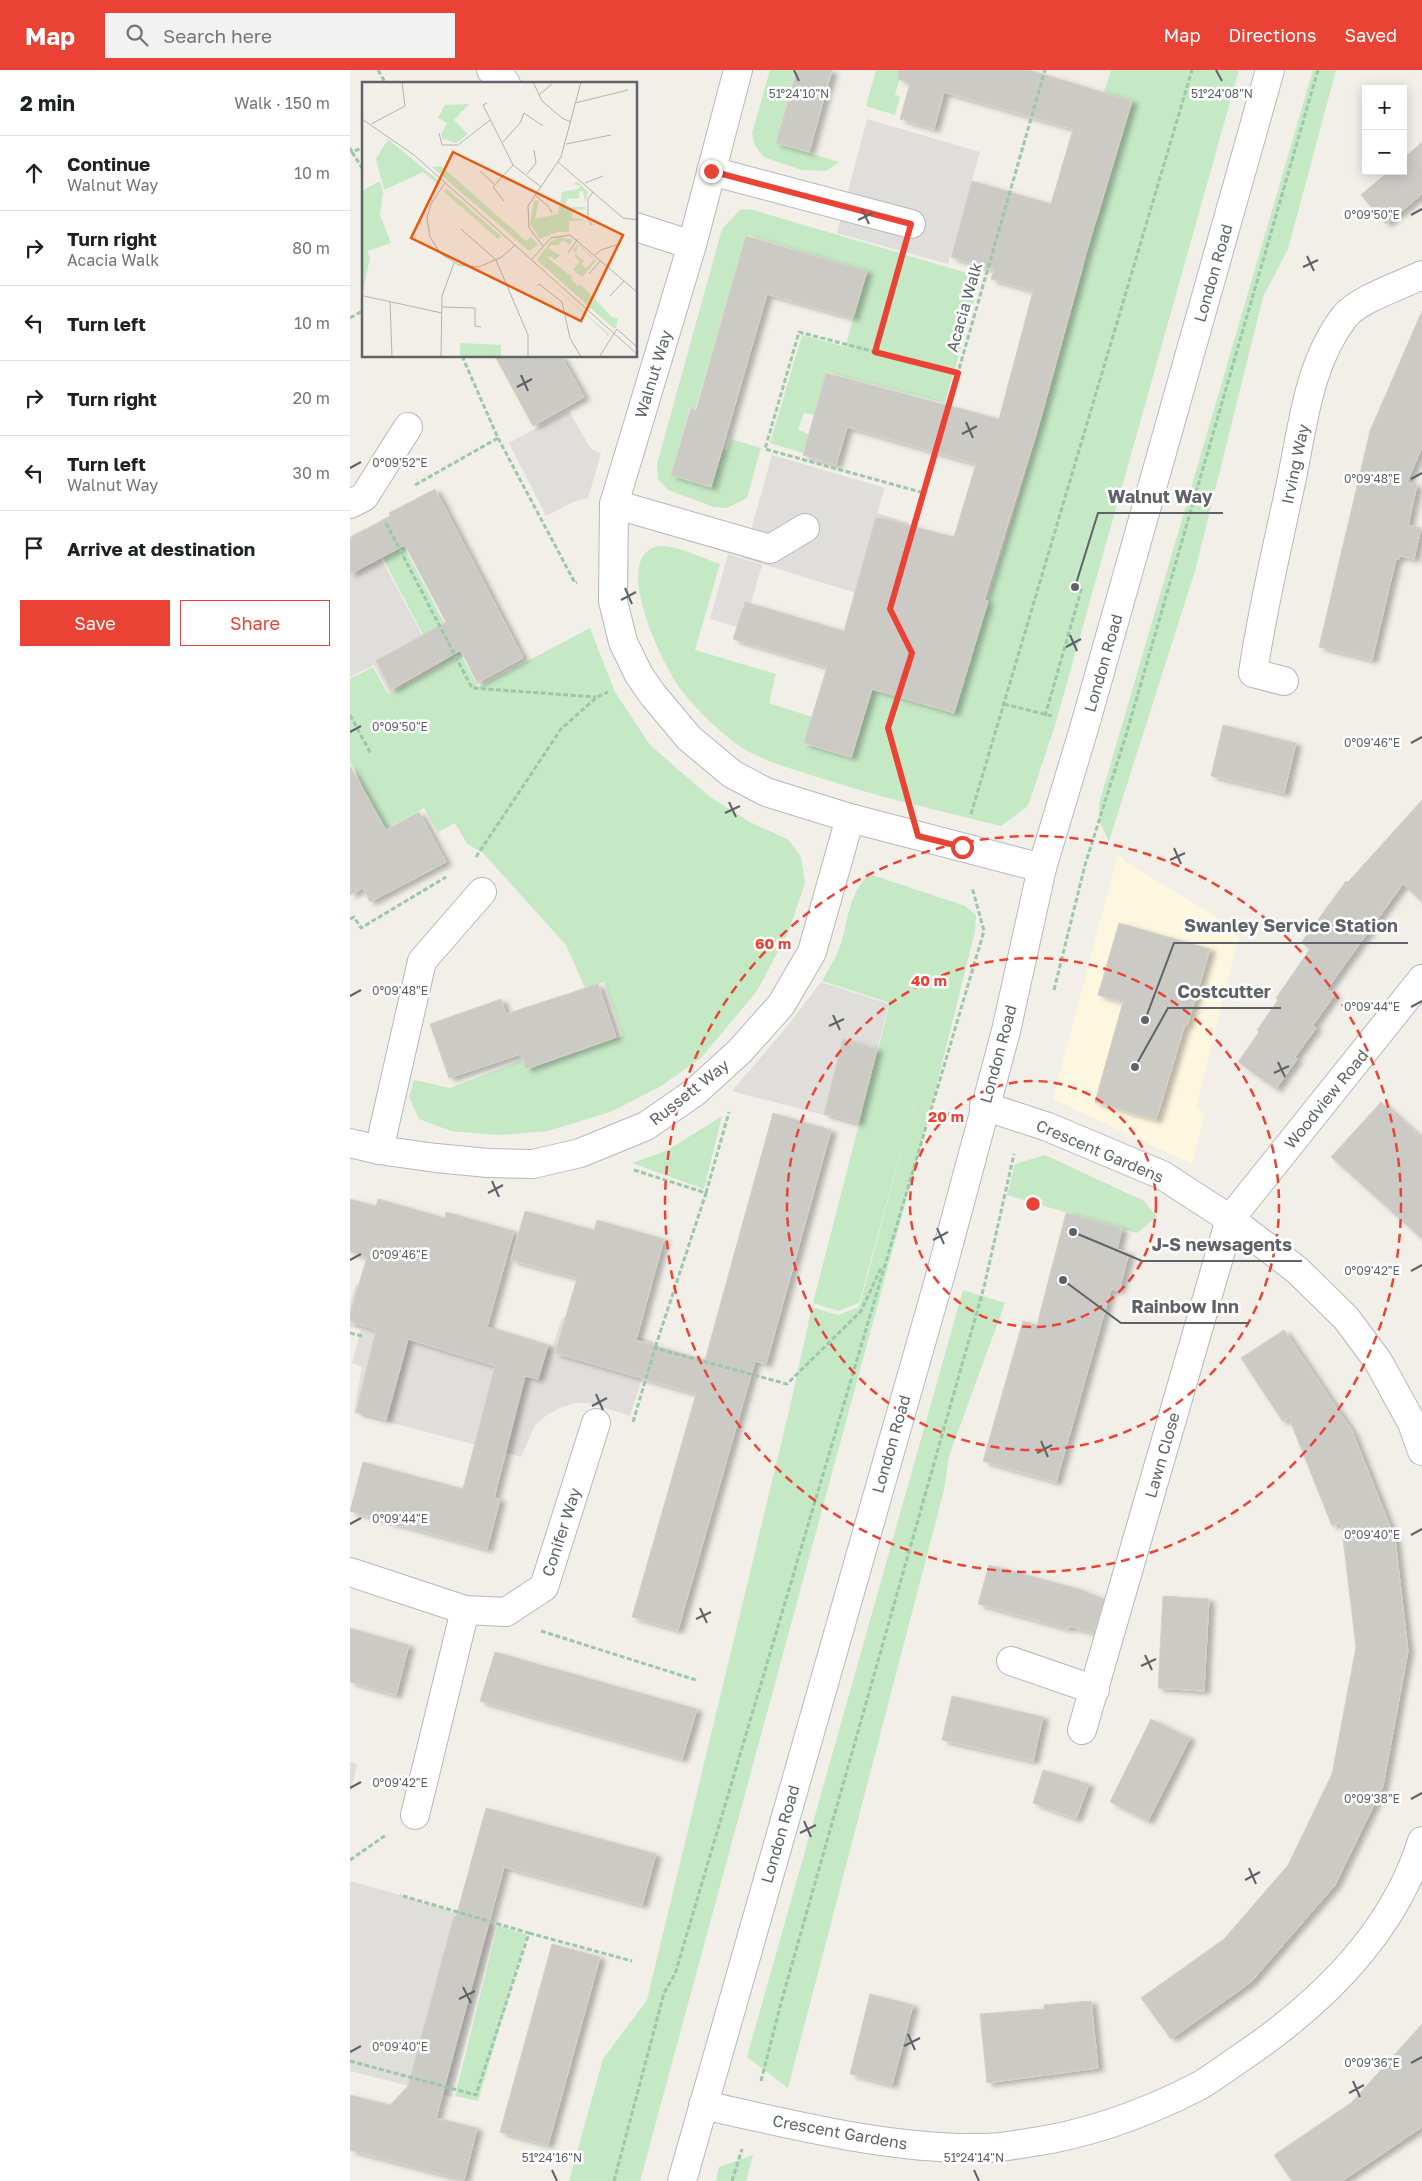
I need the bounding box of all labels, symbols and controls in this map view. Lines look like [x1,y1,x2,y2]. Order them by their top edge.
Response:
search box [105,13,455,58]
text: Map [25,21,75,50]
icon: search [123,21,151,49]
text: Search here [163,24,272,47]
text: Map [1164,24,1200,46]
text: Directions [1228,24,1316,46]
text: Saved [1344,24,1397,46]
inset map [362,82,638,358]
map controls [1362,85,1407,175]
button: + [1362,85,1407,130]
text: 51°24'10"N [769,86,829,101]
text: 51°24'08"N [1191,86,1253,101]
text: 2 min [20,90,75,116]
text: Walk · 150 m [234,93,330,113]
button: − [1362,130,1407,175]
text: Continue [67,152,150,175]
icon: ahead [20,159,48,187]
route end [700,160,723,183]
text: 10 m [294,163,330,183]
text: Walnut Way [67,175,158,195]
text: 0°09'50"E [1344,207,1400,222]
street label: London Road [1189,222,1237,324]
text: Turn right [67,227,157,250]
icon: right [20,234,48,262]
text: 80 m [292,238,330,258]
text: Acacia Walk [67,250,159,270]
street label: Acacia Walk [942,260,986,354]
icon: left [20,309,48,337]
text: Turn left [67,312,146,335]
text: 10 m [294,313,330,333]
street label: Walnut Way [630,327,676,421]
icon: right [20,384,48,412]
text: Turn right [67,387,157,410]
text: 20 m [293,388,330,408]
street label: Irving Way [1277,422,1313,506]
text: Turn left [67,452,146,475]
text: 0°09'52"E [372,455,428,470]
icon: left [20,459,48,487]
text: 30 m [293,463,330,483]
text: 0°09'48"E [1344,471,1400,486]
text: Walnut Way [67,475,158,495]
callout: Walnut Way [1098,480,1223,513]
text: Walnut Way [1108,485,1213,507]
icon: arrive [20,534,48,562]
text: Arrive at destination [67,537,255,560]
button: Save [20,600,170,646]
button: Share [180,600,330,646]
street label: London Road [1079,612,1127,714]
text: 0°09'50"E [372,719,428,734]
text: 0°09'46"E [1344,735,1400,750]
route start [951,836,974,859]
callout: Swanley Service Station [1174,910,1408,943]
text: Swanley Service Station [1184,914,1398,936]
text: 60 m [755,934,791,952]
text: 40 m [911,971,947,989]
callout: Costcutter [1168,975,1281,1008]
text: Costcutter [1177,980,1271,1002]
text: 0°09'48"E [372,983,428,998]
text: 0°09'44"E [1344,999,1400,1014]
street label: London Road [975,1003,1021,1105]
street label: Woodview Road [1280,1045,1372,1153]
street label: Russett Way [645,1055,733,1129]
text: 20 m [928,1107,964,1125]
street label: Crescent Gardens [1033,1115,1167,1187]
centre of rings [1024,1195,1042,1213]
callout: J-S newsagents [1142,1228,1302,1261]
text: J-S newsagents [1152,1233,1292,1255]
text: 0°09'46"E [372,1247,428,1262]
text: 0°09'42"E [1344,1263,1400,1278]
callout: Rainbow Inn [1121,1290,1249,1323]
text: Rainbow Inn [1131,1295,1239,1317]
street label: London Road [867,1393,915,1495]
street label: Lawn Close [1140,1410,1184,1500]
street label: Conifer Way [537,1485,585,1579]
text: 0°09'44"E [372,1511,428,1526]
text: 0°09'40"E [1344,1527,1400,1542]
text: 0°09'42"E [372,1775,428,1790]
street label: London Road [756,1783,804,1885]
text: 0°09'38"E [1344,1791,1400,1806]
text: 0°09'40"E [372,2039,428,2054]
text: 0°09'36"E [1344,2055,1400,2070]
street label: Crescent Gardens [771,2110,909,2154]
text: 51°24'16"N [522,2150,582,2165]
text: 51°24'14"N [944,2150,1004,2165]

